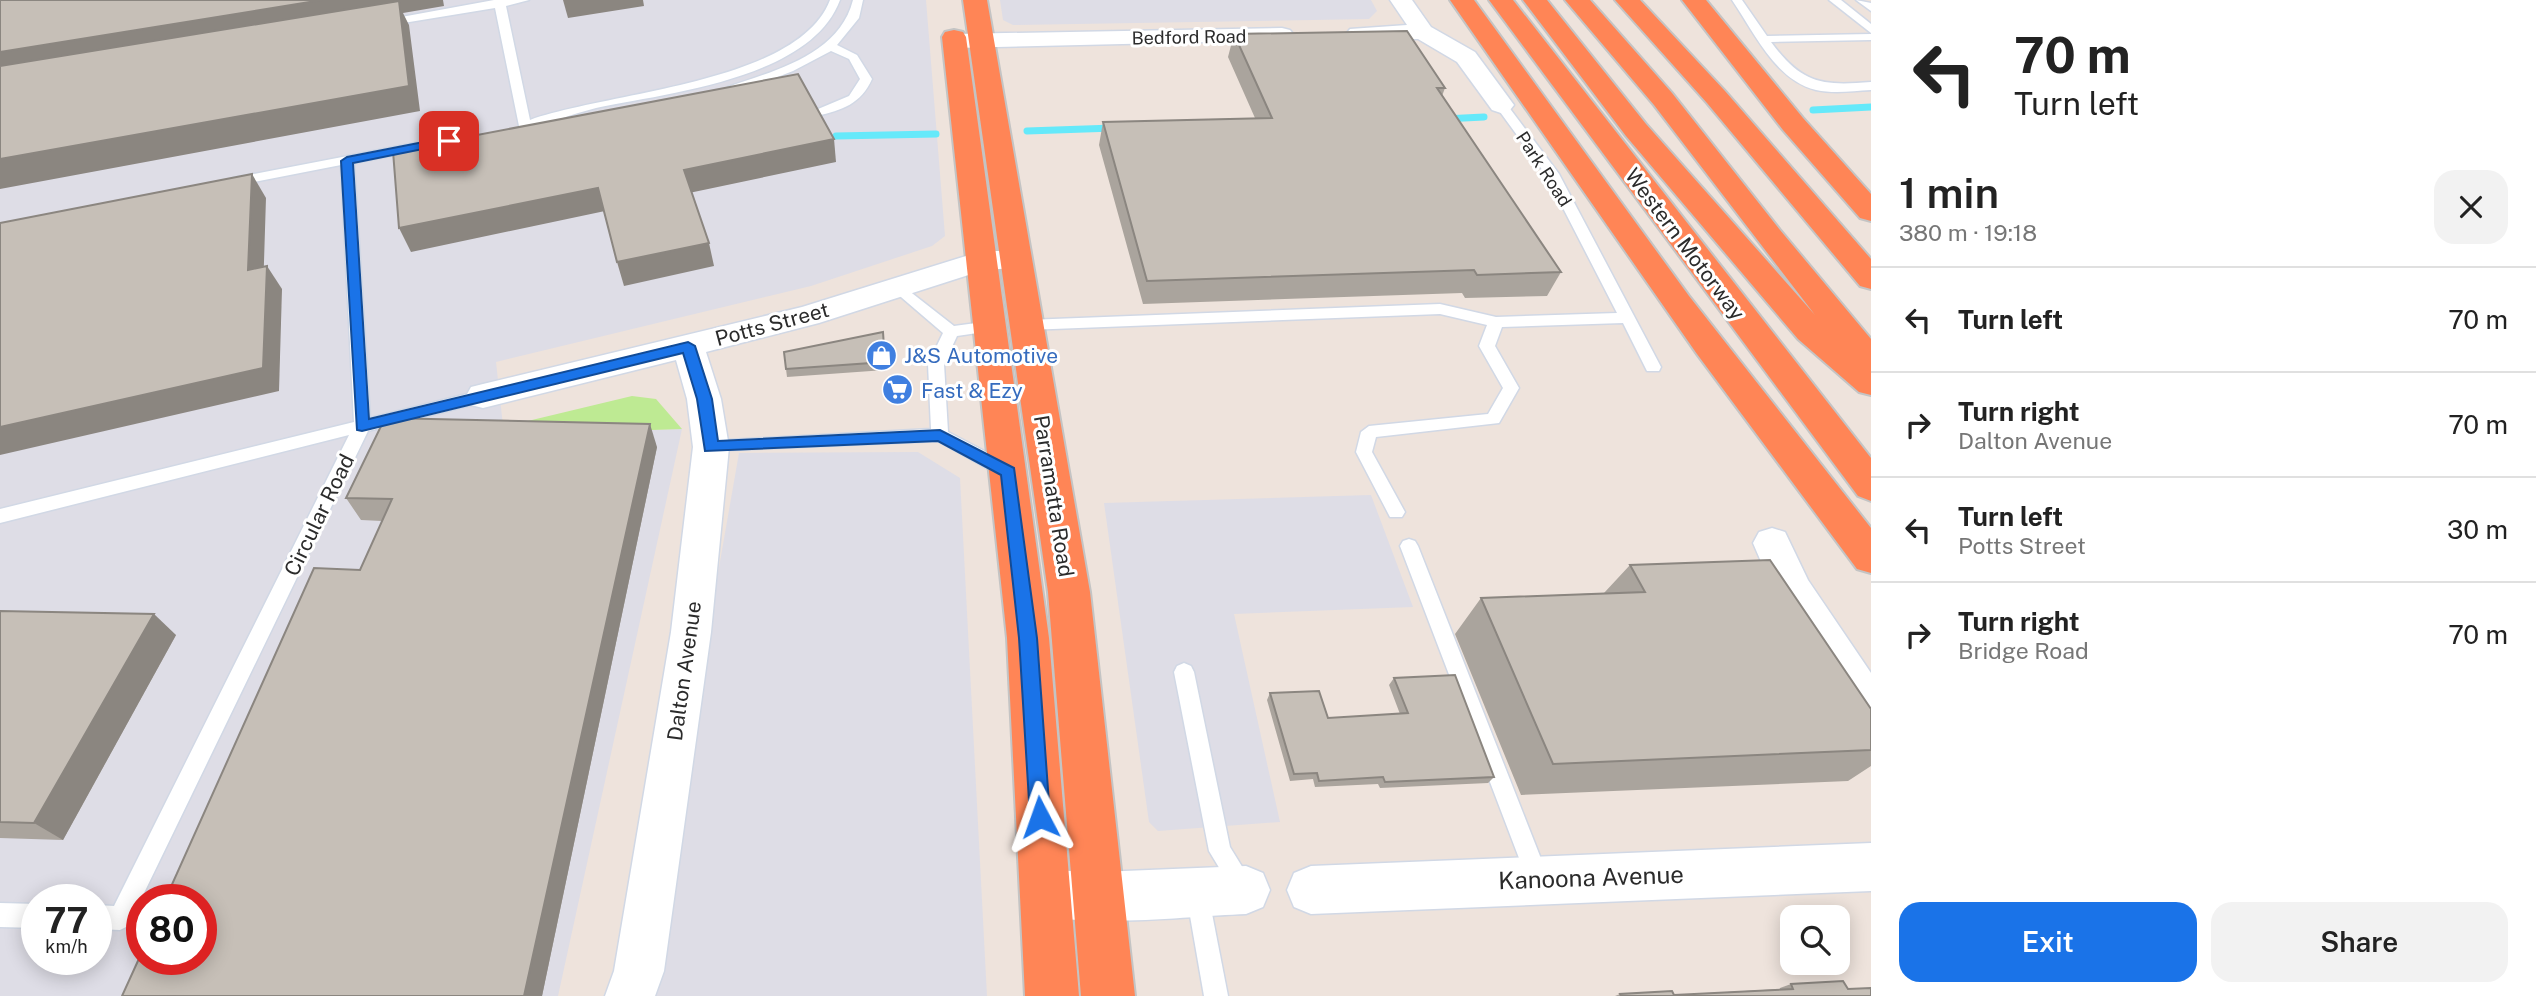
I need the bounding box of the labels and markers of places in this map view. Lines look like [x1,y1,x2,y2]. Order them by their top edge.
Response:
pin [419,111,479,171]
shop icon: J&S Automotive [864,338,898,372]
place label: J&S Automotive [904,343,1058,368]
supermarket icon: Fast & Ezy [881,373,915,407]
place label: Fast & Ezy [921,378,1023,403]

